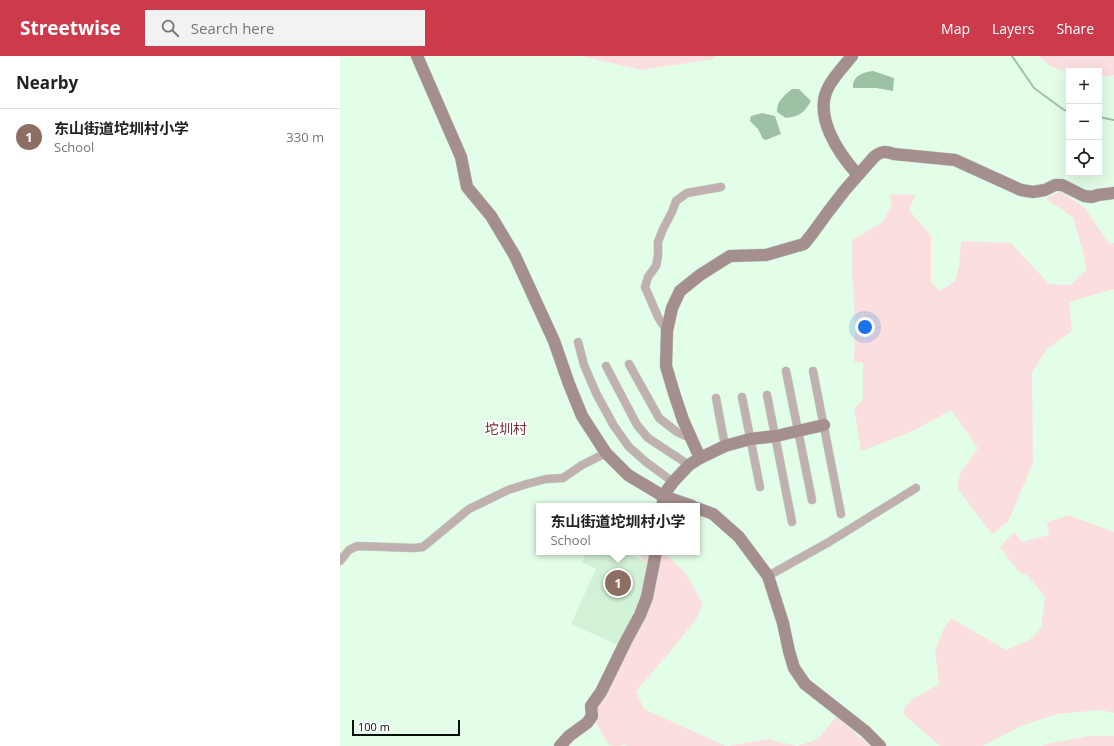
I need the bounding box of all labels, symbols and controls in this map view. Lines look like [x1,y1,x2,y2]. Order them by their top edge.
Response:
search box [145,10,425,46]
text: Streetwise [20,15,121,41]
icon: search [159,17,181,39]
text: Search here [191,18,274,38]
text: Map [941,19,970,38]
text: Layers [992,19,1034,38]
text: Share [1056,19,1094,38]
map controls [1066,68,1102,176]
button: + [1066,68,1102,104]
text: Nearby [16,71,78,94]
button: − [1066,104,1102,140]
text: 东山街道坨圳村小学 [54,118,189,138]
text: 1 [25,128,33,146]
text: 330 m [286,128,324,146]
text: School [54,138,94,156]
button: locate [1066,140,1102,176]
your location [855,317,875,337]
district label: 坨圳村 [485,419,527,438]
popup [536,503,700,555]
text: 东山街道坨圳村小学 [550,511,686,531]
text: School [550,531,591,549]
pin: 1 [605,568,631,598]
scale bar [352,718,460,737]
text: 100 m [358,719,390,734]

